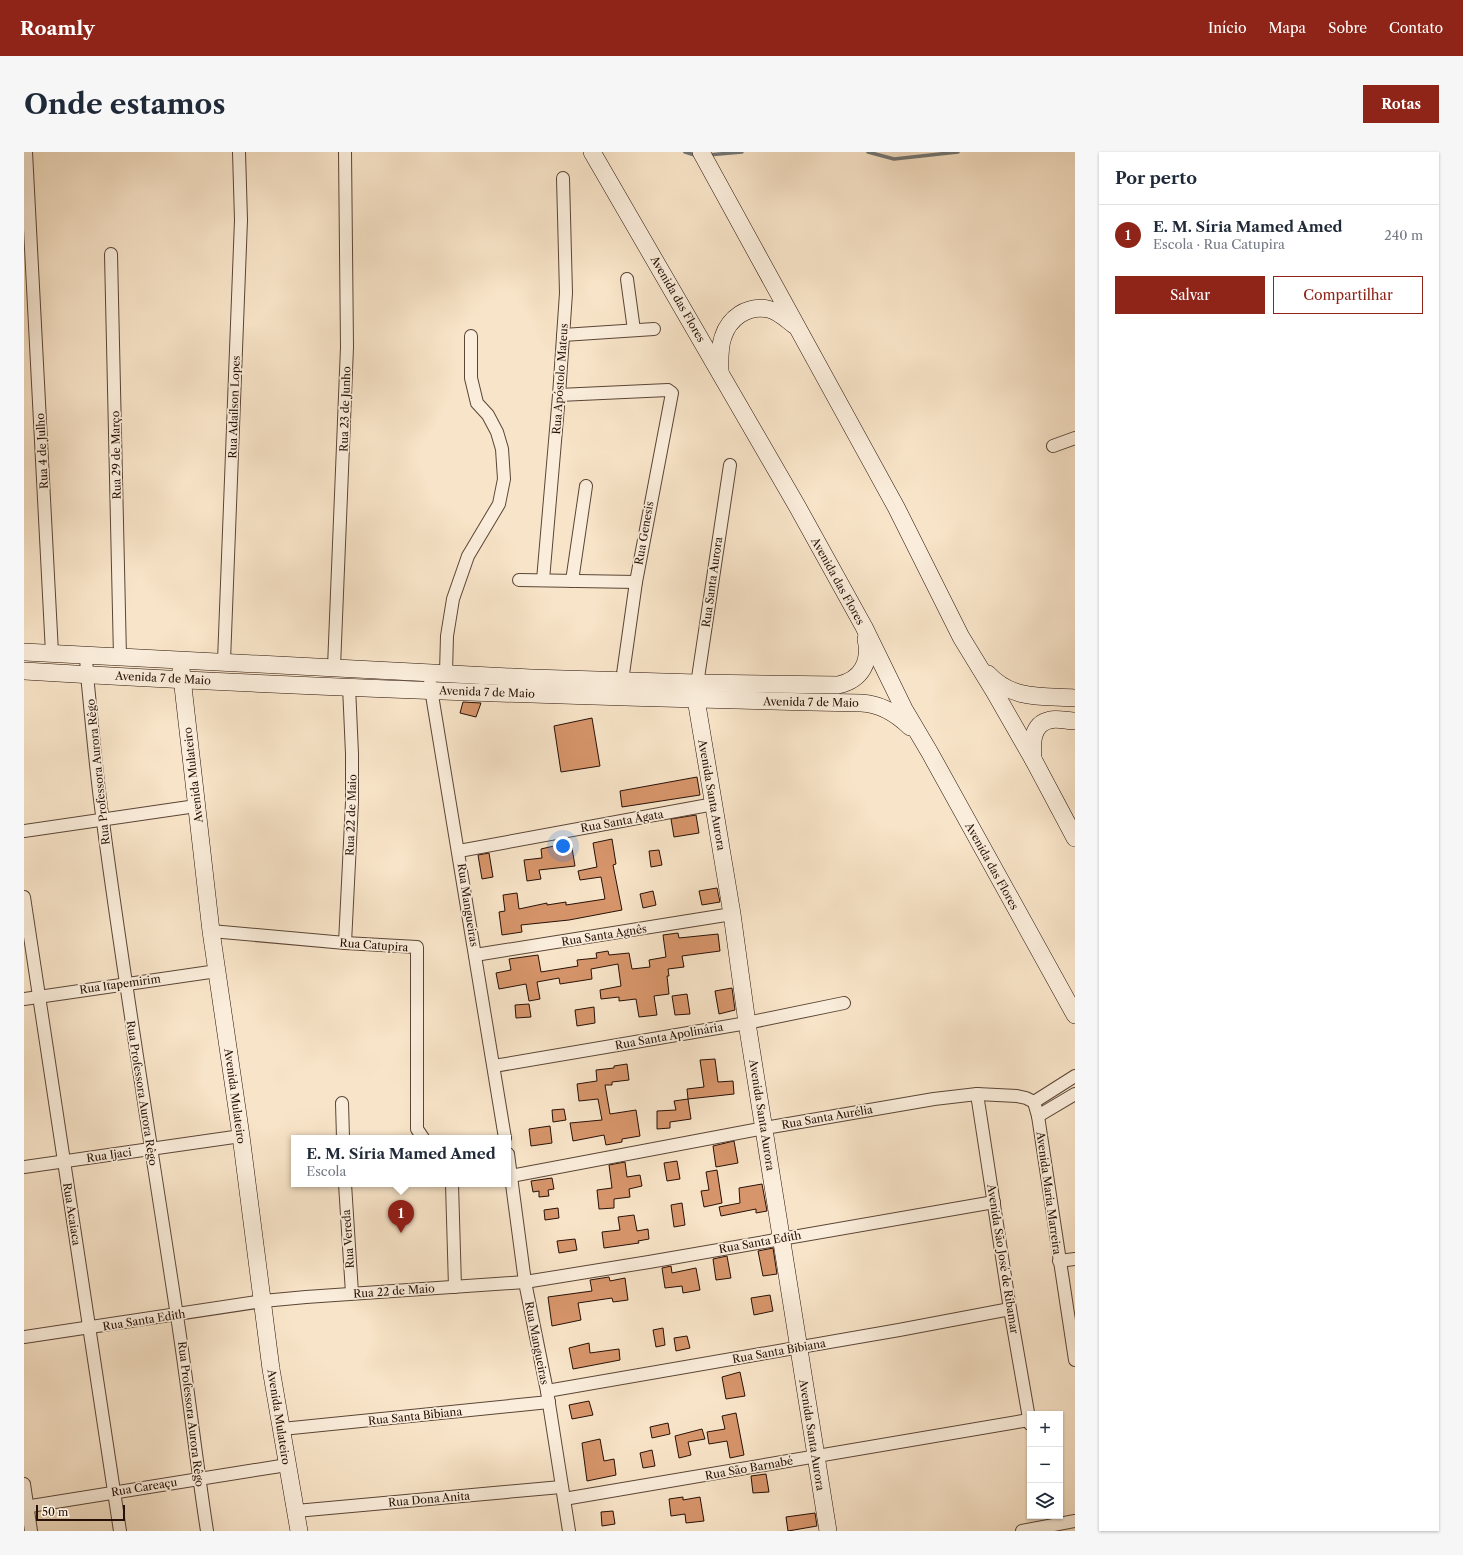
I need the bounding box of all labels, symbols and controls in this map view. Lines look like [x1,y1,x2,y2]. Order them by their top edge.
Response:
text: Roamly [20,17,95,40]
text: Início [1208,19,1247,37]
text: Mapa [1269,19,1306,37]
text: Sobre [1328,19,1367,37]
text: Contato [1389,19,1443,37]
button: Rotas [1363,85,1439,123]
text: Onde estamos [24,87,225,121]
text: Por perto [1115,168,1197,188]
text: E. M. Síria Mamed Amed [1153,217,1343,236]
text: 1 [1125,227,1131,243]
text: 240 m [1384,227,1423,243]
text: Escola · Rua Catupira [1153,236,1285,252]
street label: Avenida das Flores [647,252,709,345]
button: Salvar [1115,276,1265,314]
button: Compartilhar [1273,276,1423,314]
street label: Rua Apóstolo Mateus [549,323,571,435]
street label: Rua Adaílson Lopes [225,355,243,459]
street label: Rua 23 de Junho [337,366,353,452]
street label: Rua 29 de Março [108,410,124,500]
street label: Rua 4 de Julho [33,412,51,489]
street label: Rua Genesis [632,500,657,566]
street label: Avenida das Flores [808,534,868,627]
street label: Rua Santa Aurora [699,536,725,628]
street label: Avenida 7 de Maio [114,668,211,688]
street label: Avenida 7 de Maio [438,683,535,701]
street label: Avenida 7 de Maio [762,694,859,710]
street label: Rua Professora Aurora Rêgo [83,698,113,846]
street label: Avenida Mulateiro [180,726,206,825]
street label: Avenida Santa Aurora [695,737,729,852]
street label: Rua 22 de Maio [343,774,359,856]
street label: Rua Santa Ágata [579,807,665,835]
street label: Avenida das Flores [962,819,1022,912]
your location [553,836,573,856]
street label: Rua Mangueiras [454,862,482,948]
street label: Rua Santa Agnês [560,921,648,949]
street label: Rua Catupira [339,936,409,954]
street label: Rua Itapemirim [79,971,162,997]
street label: Rua Professora Aurora Rêgo [124,1019,160,1167]
street label: Rua Santa Apolinária [614,1020,724,1052]
street label: Avenida Mulateiro [221,1046,249,1145]
street label: Avenida Santa Aurora [746,1057,778,1172]
street label: Rua Santa Aurélia [780,1102,874,1132]
street label: Avenida Maria Marreira [1033,1130,1065,1256]
popup [291,1135,511,1187]
text: E. M. Síria Mamed Amed [306,1144,496,1163]
street label: Rua Ijaci [85,1145,133,1165]
text: Escola [306,1163,346,1179]
street label: Rua Acaiaca [60,1182,84,1247]
street label: Avenida São José de Ribamar [984,1182,1022,1335]
pin: 1 [388,1200,414,1233]
street label: Rua Vereda [339,1209,357,1269]
street label: Rua Santa Edith [718,1228,802,1256]
street label: Rua 22 de Maio [353,1281,435,1301]
street label: Rua Mangueiras [522,1300,552,1386]
street label: Rua Santa Edith [102,1307,186,1333]
street label: Rua Santa Bibiana [731,1336,827,1366]
street label: Rua Professora Aurora Rêgo [175,1340,207,1488]
street label: Avenida Mulateiro [264,1367,293,1466]
street label: Avenida Santa Aurora [796,1377,828,1492]
street label: Rua Santa Bibiana [367,1404,463,1428]
map controls [1027,1411,1063,1519]
button: + [1027,1411,1063,1447]
button: − [1027,1447,1063,1483]
street label: Rua São Barnabé [704,1453,794,1483]
street label: Rua Careaçu [110,1475,178,1499]
button: layers [1027,1483,1063,1519]
street label: Rua Dona Anita [387,1488,471,1510]
scale bar [36,1503,125,1522]
text: 50 m [42,1505,68,1519]

